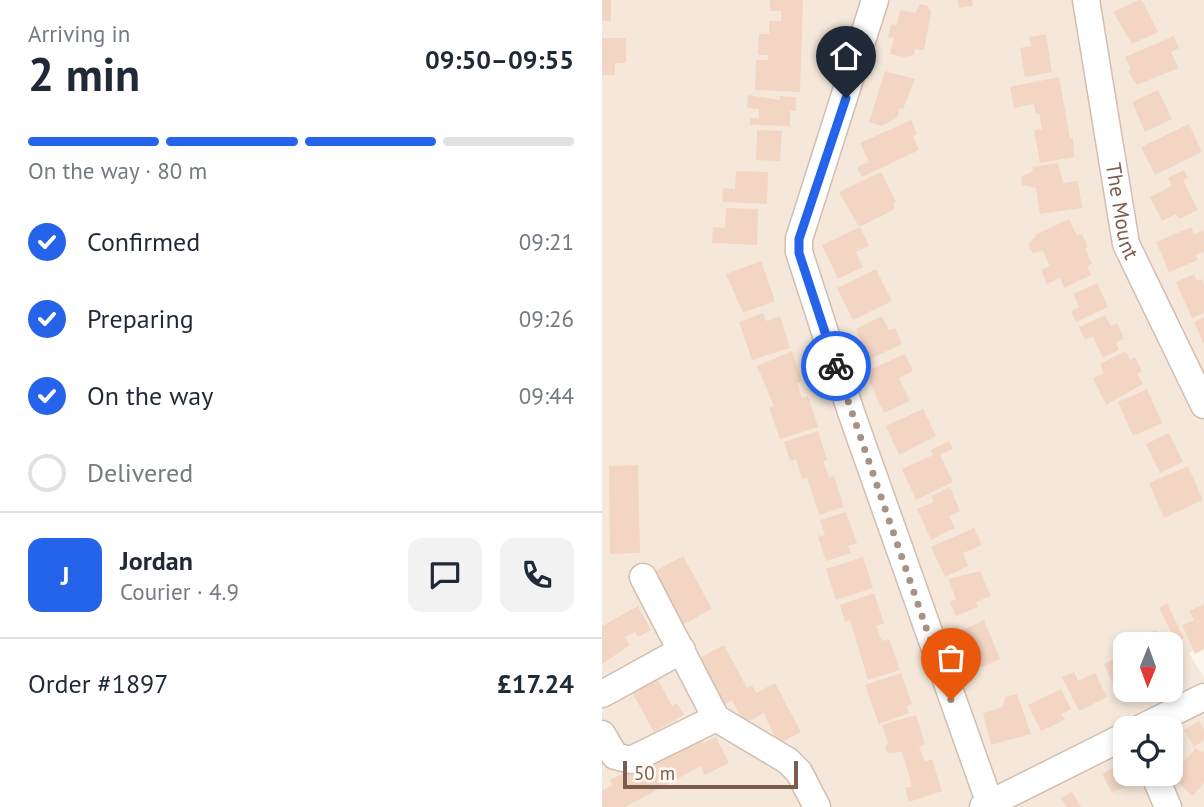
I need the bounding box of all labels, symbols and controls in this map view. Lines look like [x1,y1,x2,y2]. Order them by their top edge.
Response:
text: Arriving in [28,19,130,48]
pin [816,26,876,98]
icon: home [827,37,865,75]
text: 09:50–09:55 [425,43,574,76]
text: 2 min [28,44,140,104]
text: On the way · 80 m [28,156,207,185]
street label: The Mount [1100,161,1145,264]
icon: check [28,223,66,261]
text: Confirmed [87,225,200,258]
text: 09:21 [519,227,574,256]
icon: check [28,300,66,338]
text: Preparing [87,302,194,335]
text: 09:26 [519,304,574,333]
courier [801,331,871,401]
icon: bike [817,347,855,385]
icon: check [28,377,66,415]
text: On the way [87,379,213,412]
text: 09:44 [519,381,574,410]
text: Delivered [87,456,193,489]
button: chat [408,538,482,612]
button: phone [500,538,574,612]
text: Jordan [120,544,193,577]
text: J [61,559,69,592]
text: Courier · 4.9 [120,577,239,606]
pin [921,628,981,700]
north arrow [1113,632,1183,702]
map controls [1113,632,1183,786]
icon: bag [932,639,970,677]
text: Order #1897 [28,667,168,700]
text: £17.24 [497,667,574,700]
button: locate [1113,716,1183,786]
scale bar [623,758,798,790]
text: 50 m [634,761,675,785]

